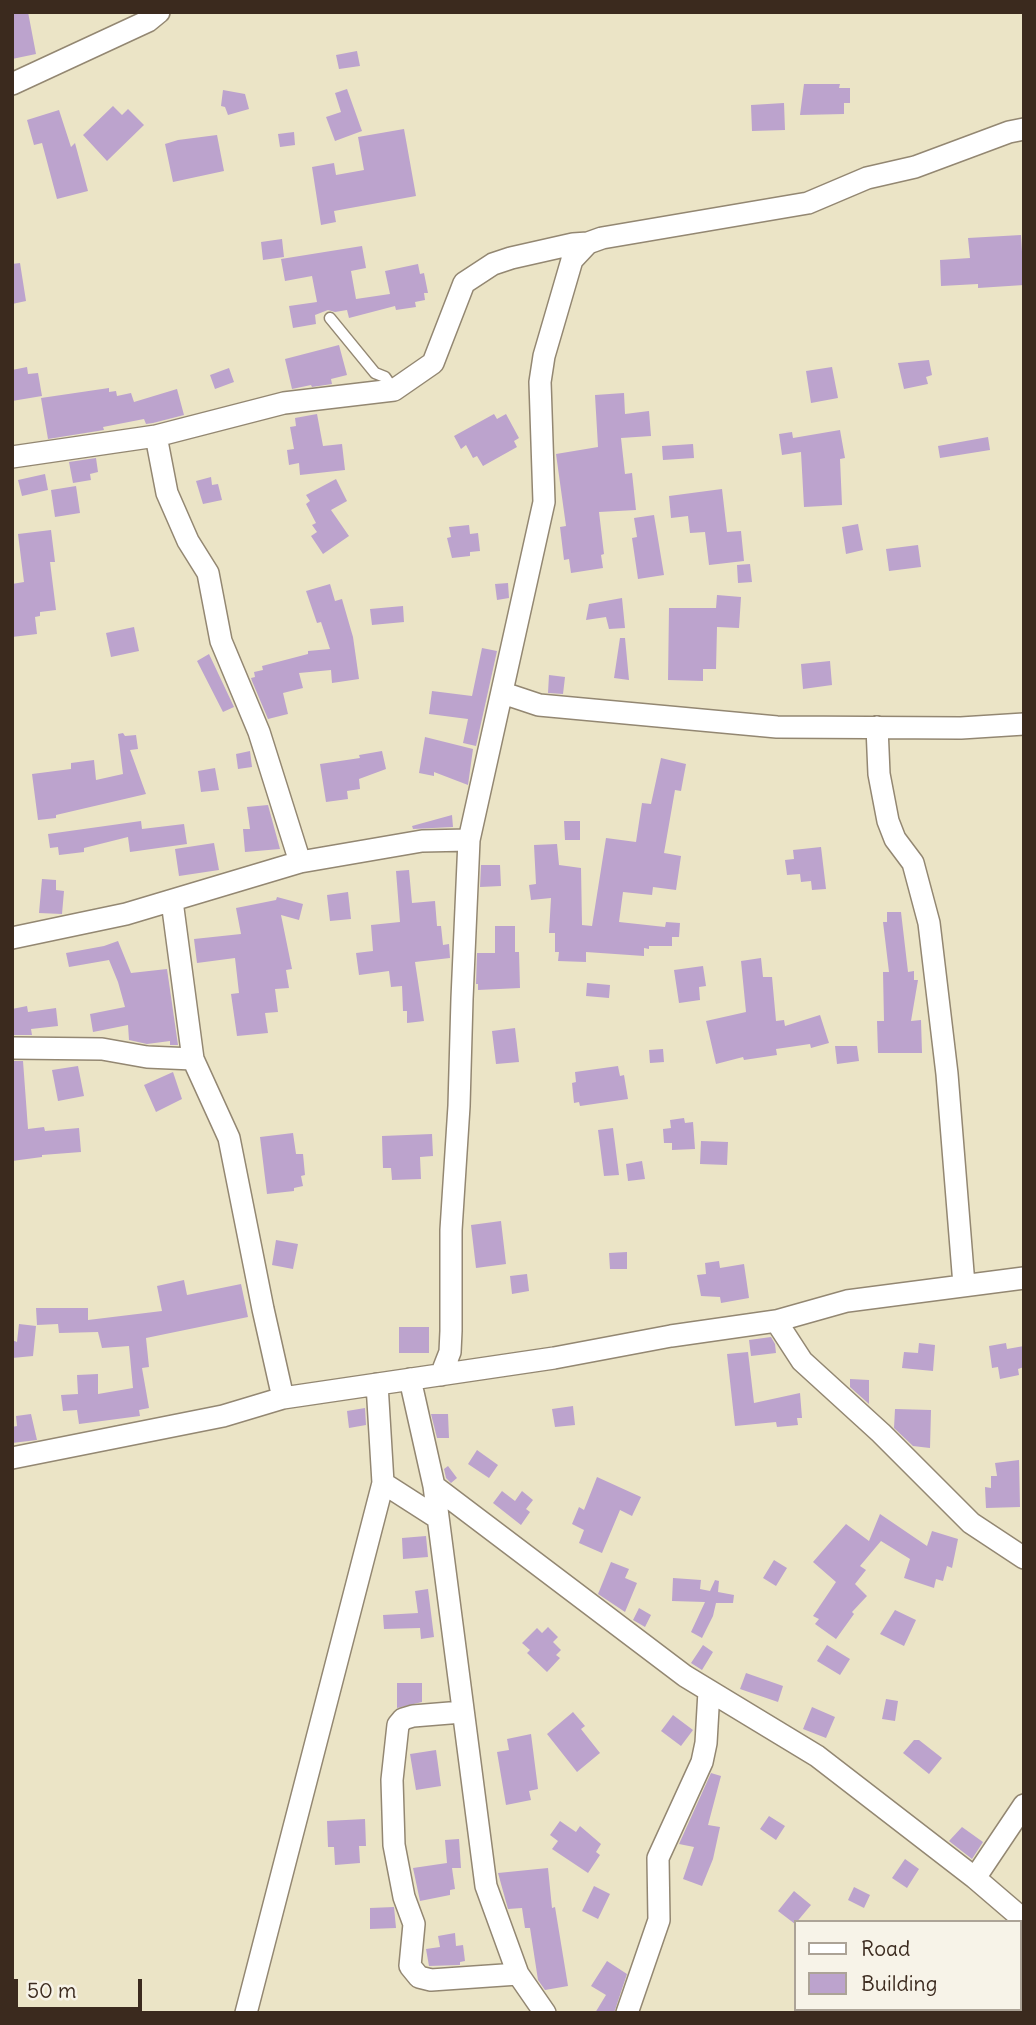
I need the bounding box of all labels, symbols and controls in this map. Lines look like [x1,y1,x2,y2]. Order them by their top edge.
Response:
legend [794,1920,1022,2011]
text: Road [861,1935,910,1962]
scale bar [18,1966,145,2010]
text: Building [861,1970,937,1997]
text: 50 m [27,1977,76,2004]

